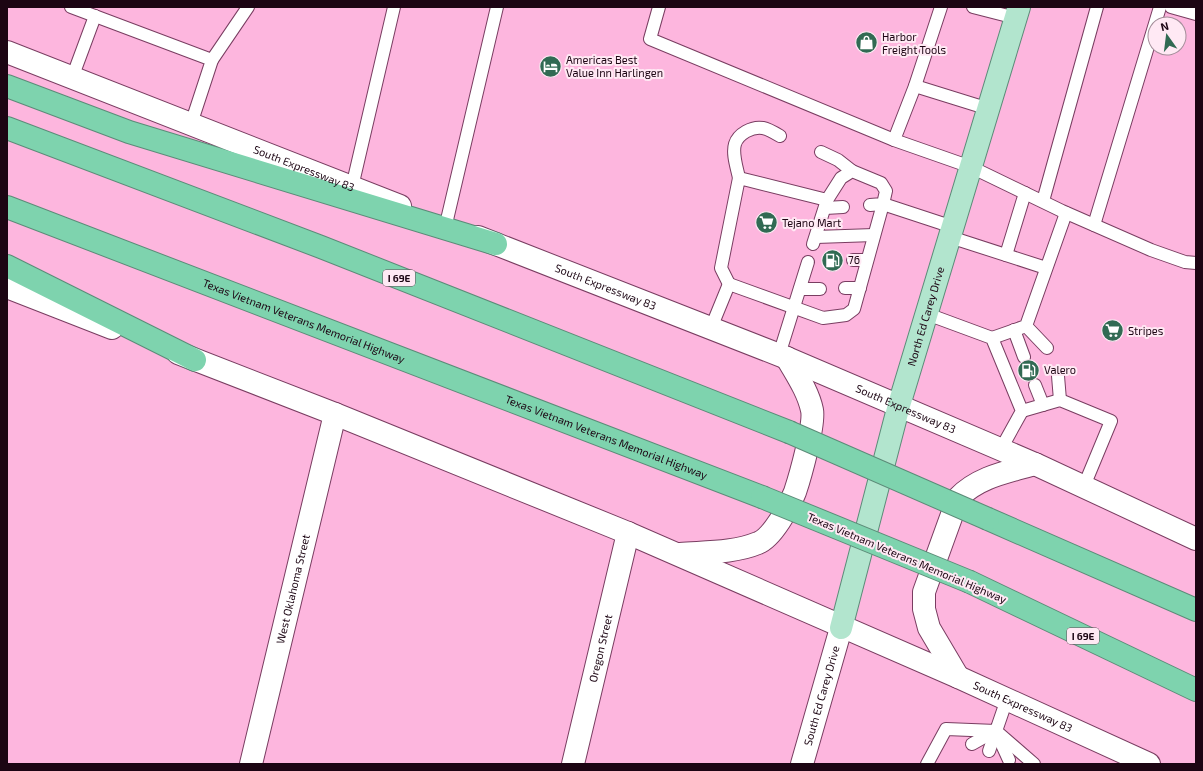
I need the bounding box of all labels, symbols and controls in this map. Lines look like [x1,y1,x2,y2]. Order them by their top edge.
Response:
north arrow [1147,16,1187,56]
text: N [1159,19,1170,33]
shop icon: Harbor Freight Tools [853,30,879,56]
place label: Harbor Freight Tools [882,30,946,56]
hotel icon: Americas Best Value Inn Harlingen [538,53,564,79]
place label: Americas Best Value Inn Harlingen [566,53,663,79]
street label: South Expressway 83 [252,142,357,194]
supermarket icon: Tejano Mart [754,210,780,236]
place label: Tejano Mart [782,216,841,230]
fuel station icon: 76 [820,247,846,273]
place label: 76 [848,253,860,266]
street label: South Expressway 83 [553,261,658,312]
street label: North Ed Carey Drive [904,265,946,367]
road number: I 69E [383,270,415,286]
street label: Texas Vietnam Veterans Memorial Highway [201,276,407,365]
supermarket icon: Stripes [1099,318,1125,344]
place label: Stripes [1128,324,1164,337]
fuel station icon: Valero [1015,357,1041,383]
place label: Valero [1044,363,1076,376]
street label: South Expressway 83 [854,381,958,435]
street label: Texas Vietnam Veterans Memorial Highway [504,392,710,482]
street label: Texas Vietnam Veterans Memorial Highway [806,510,1009,606]
street label: West Oklahoma Street [273,533,312,645]
street label: Oregon Street [586,613,614,683]
road number: I 69E [1067,628,1099,644]
street label: South Ed Carey Drive [801,644,842,747]
street label: South Expressway 83 [971,678,1075,734]

